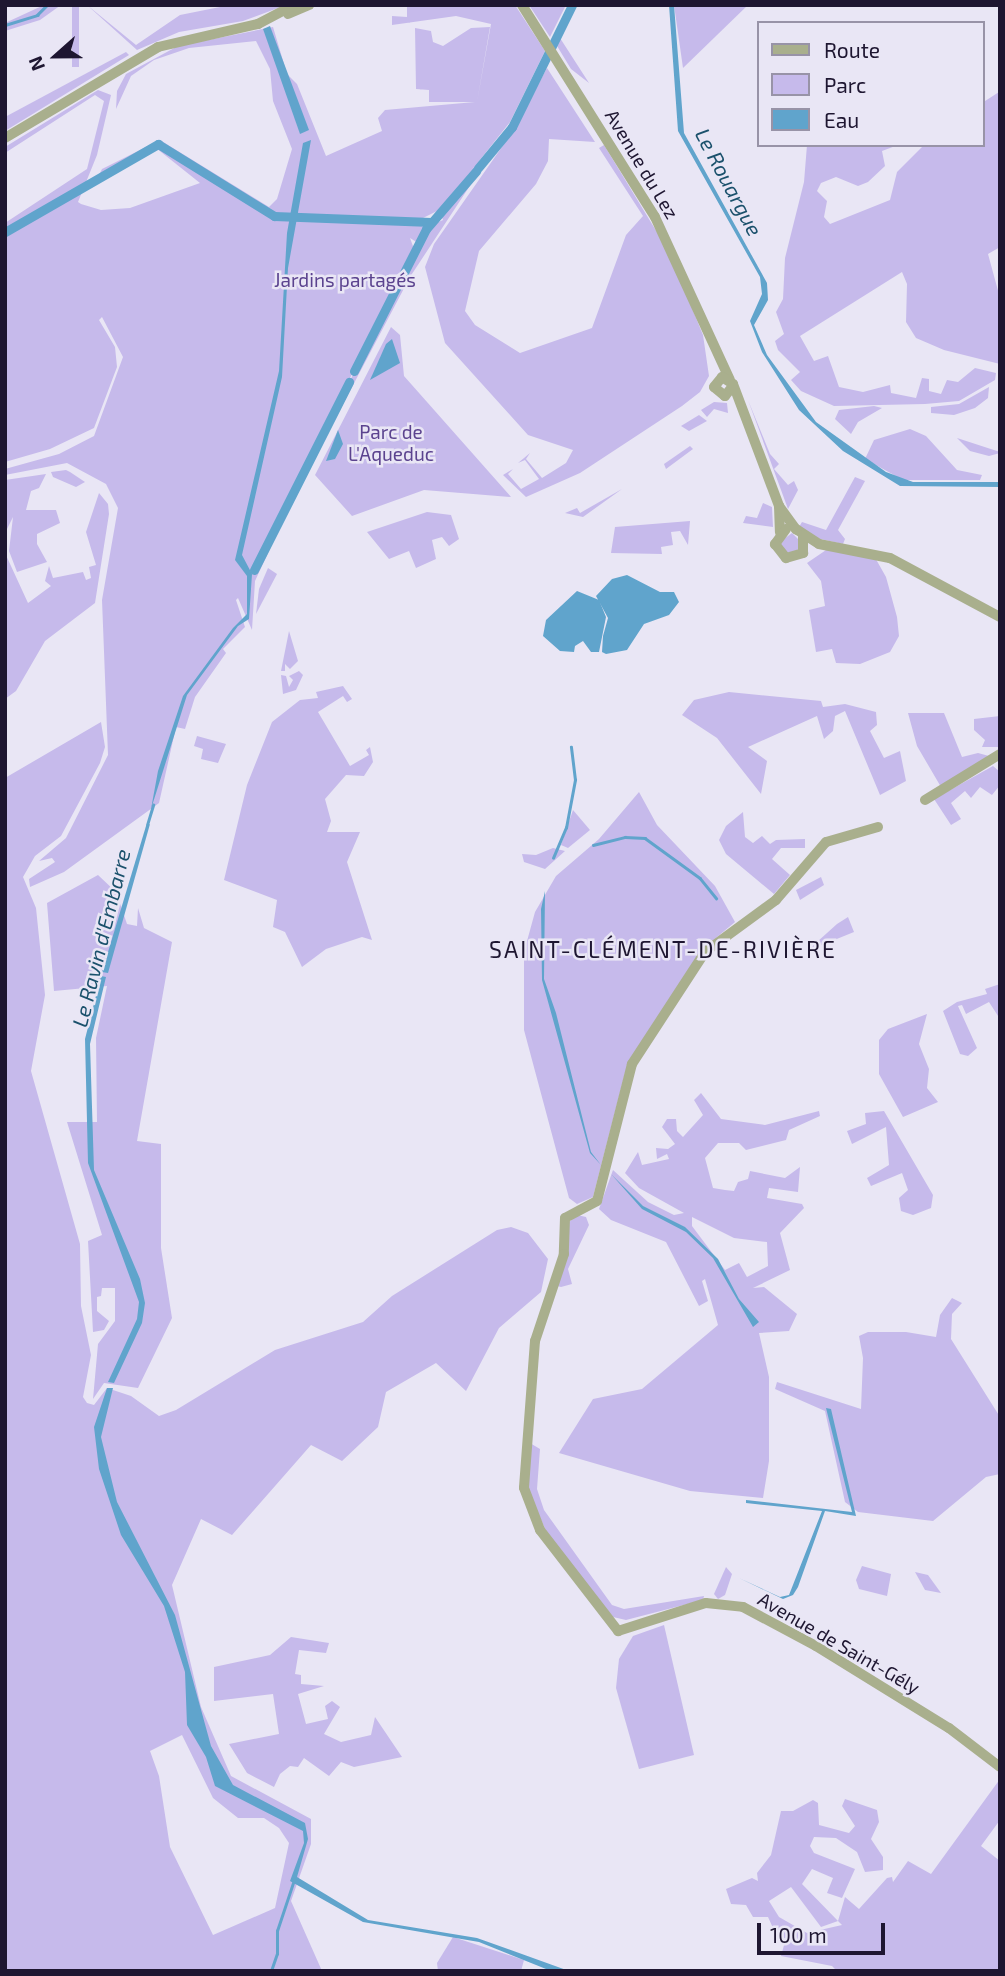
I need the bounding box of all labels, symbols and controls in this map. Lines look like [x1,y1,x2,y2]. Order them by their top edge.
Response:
north arrow [21,21,91,91]
legend [757,21,984,147]
text: Route [824,37,880,62]
text: N [23,53,49,74]
text: Parc [824,72,866,97]
street label: Avenue du Lez [600,105,684,223]
text: Eau [824,107,859,132]
water label: Le Rouargue [690,124,768,240]
park label: Jardins partagés [274,269,416,291]
park label: Parc de L'Aqueduc [348,421,434,465]
water label: Le Ravin d'Embarre [67,846,135,1030]
district label: SAINT-CLÉMENT-DE-RIVIÈRE [492,935,834,963]
street label: Avenue de Saint-Gély [754,1587,924,1699]
scale bar [760,1910,888,1954]
text: 100 m [770,1922,827,1947]

